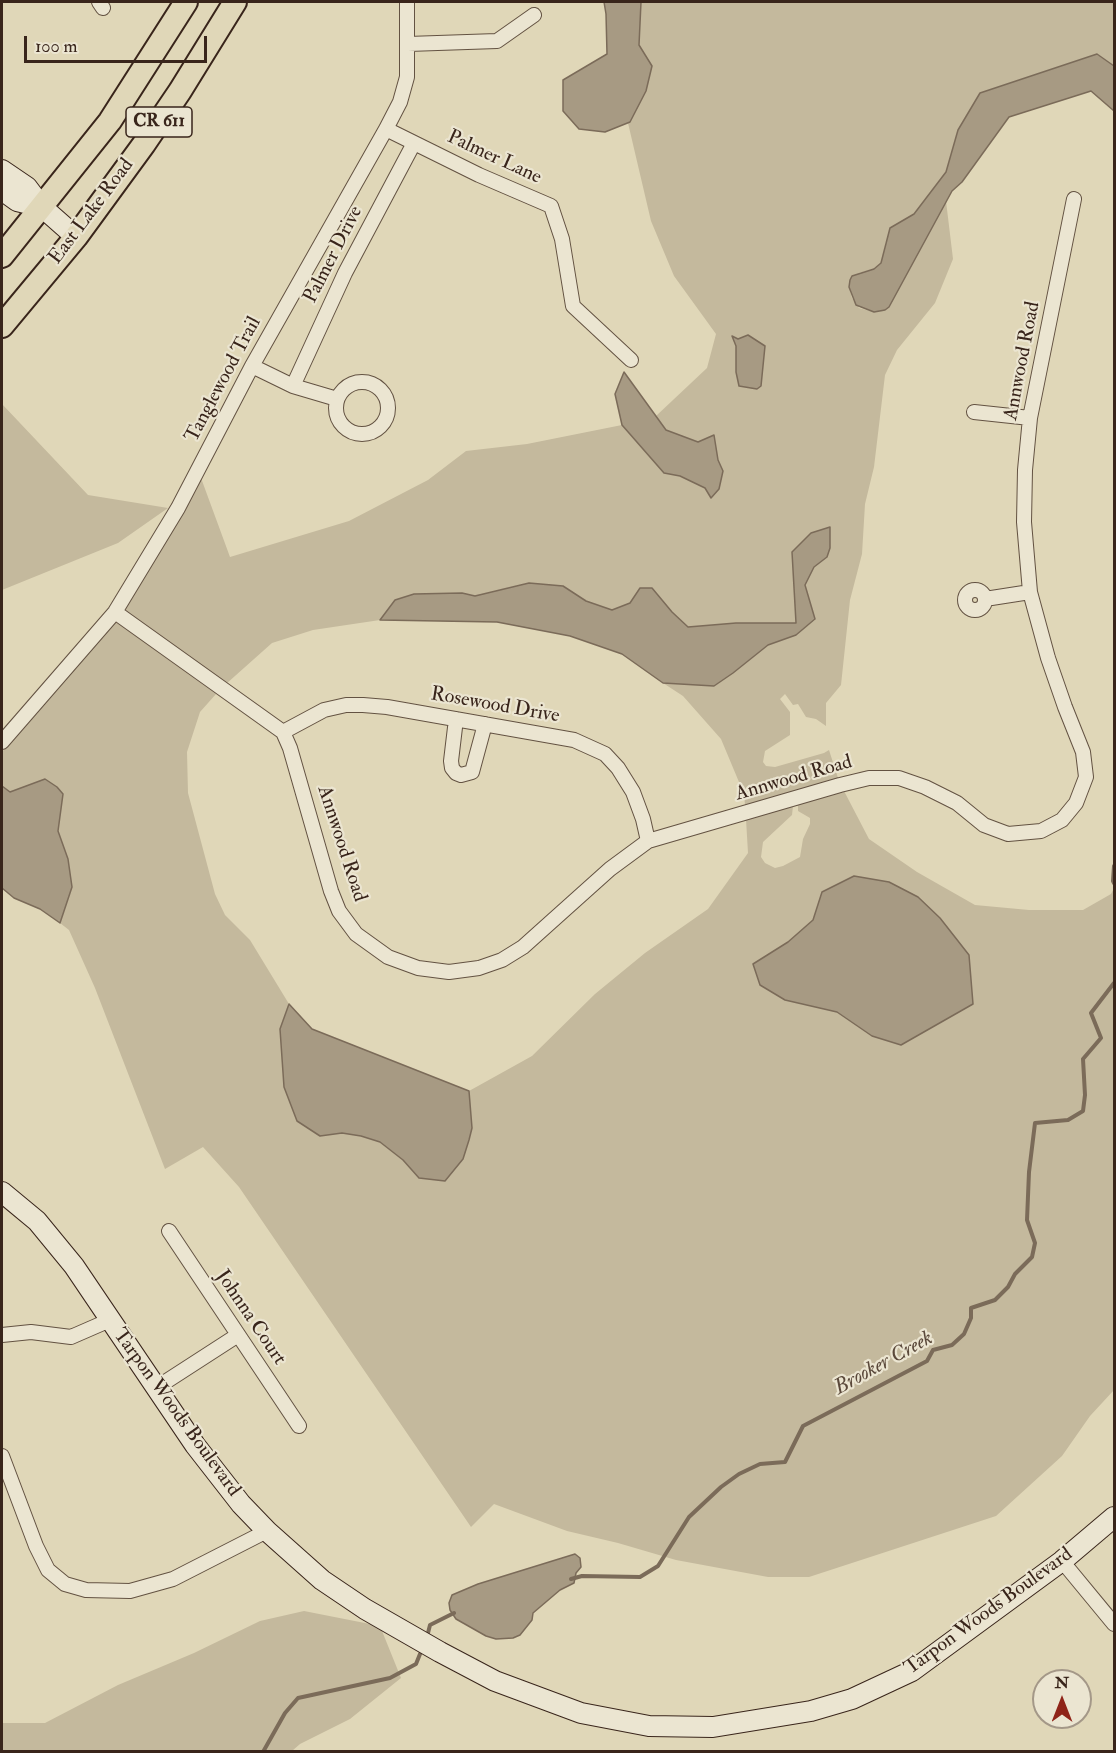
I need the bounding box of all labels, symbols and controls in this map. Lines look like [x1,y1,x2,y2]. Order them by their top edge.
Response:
scale bar [27,24,210,62]
text: 100 m [35,35,78,58]
road number: CR 611 [126,107,192,137]
street label: Palmer Lane [443,126,545,190]
street label: East Lake Road [44,154,140,270]
street label: Palmer Drive [299,202,369,308]
street label: Annwood Road [1000,300,1046,422]
street label: Tanglewood Trail [181,313,267,447]
street label: Rosewood Drive [429,683,561,729]
street label: Annwood Road [733,751,855,807]
street label: Annwood Road [311,783,371,905]
street label: Johnna Court [209,1266,291,1370]
street label: Tarpon Woods Boulevard [107,1324,245,1502]
water label: Brooker Creek [830,1327,938,1401]
street label: Tarpon Woods Boulevard [900,1543,1078,1681]
north arrow [1032,1669,1092,1729]
text: N [1055,1673,1069,1693]

